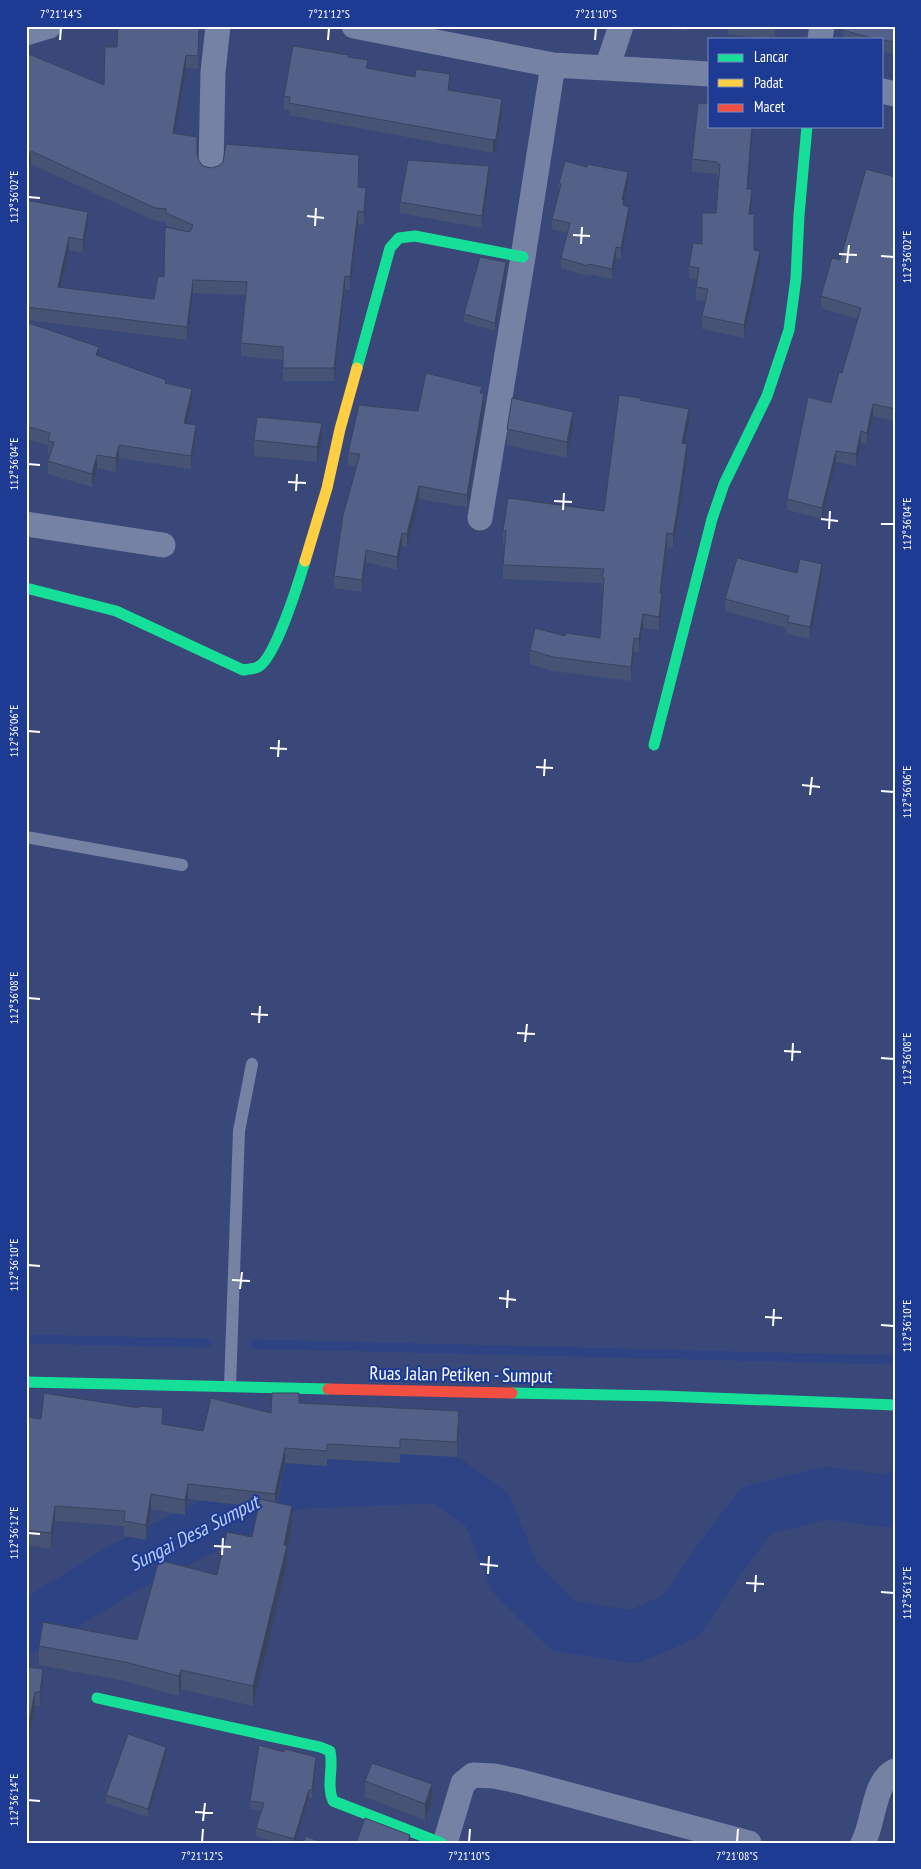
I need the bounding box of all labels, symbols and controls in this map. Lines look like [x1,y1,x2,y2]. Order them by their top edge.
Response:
text: 7°21'14"S [40,6,82,21]
text: 7°21'12"S [308,6,350,21]
text: 7°21'10"S [575,6,617,21]
legend [708,38,884,128]
text: Lancar [754,47,789,66]
text: Padat [754,73,783,92]
text: Macet [754,97,785,116]
text: 112°36'02"E [6,171,21,223]
text: 112°36'02"E [899,231,914,283]
text: 112°36'04"E [6,438,21,490]
text: 112°36'04"E [899,498,914,550]
text: 112°36'06"E [6,705,21,757]
text: 112°36'06"E [899,766,914,818]
text: 112°36'08"E [6,972,21,1024]
text: 112°36'08"E [899,1033,914,1085]
text: 112°36'10"E [6,1239,21,1291]
text: 112°36'10"E [899,1300,914,1352]
street label: Ruas Jalan Petiken - Sumput [369,1360,554,1388]
water label: Sungai Desa Sumput [125,1488,265,1577]
text: 112°36'12"E [6,1507,21,1559]
text: 112°36'12"E [899,1567,914,1619]
text: 112°36'14"E [6,1774,21,1826]
text: 7°21'12"S [181,1848,223,1863]
text: 7°21'10"S [448,1848,490,1863]
text: 7°21'08"S [716,1848,758,1863]

